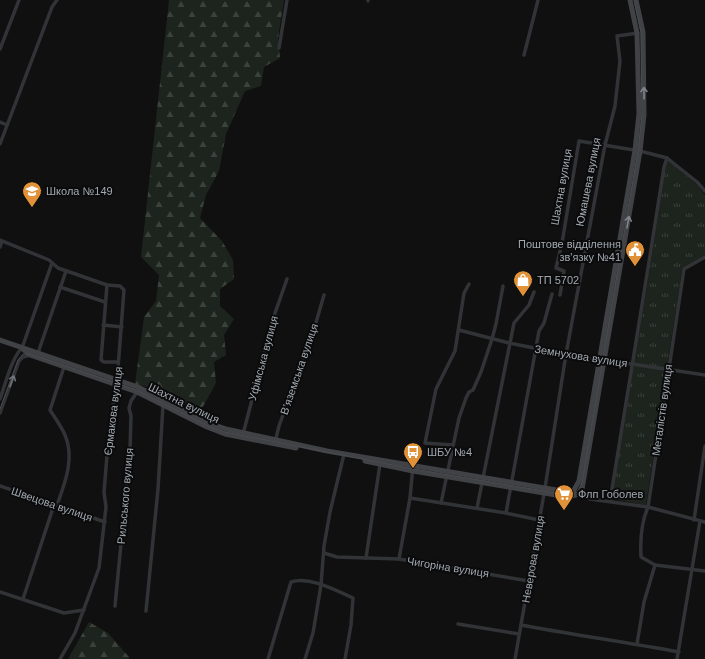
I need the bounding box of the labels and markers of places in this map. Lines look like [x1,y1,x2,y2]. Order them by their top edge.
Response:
school or university icon: Школа №149 [21,180,43,208]
place label: Школа №149 [46,185,113,197]
place label: Поштове відділення зв'язку №41 [518,238,621,263]
public building icon: Поштове відділення зв'язку №41 [624,239,646,267]
shop icon: ТП 5702 [512,269,534,297]
place label: ТП 5702 [537,274,579,286]
bus stop icon: ШБУ №4 [402,441,424,469]
place label: ШБУ №4 [427,446,472,458]
supermarket icon: Флп Гоболев [553,483,575,511]
place label: Флп Гоболев [578,488,643,500]

